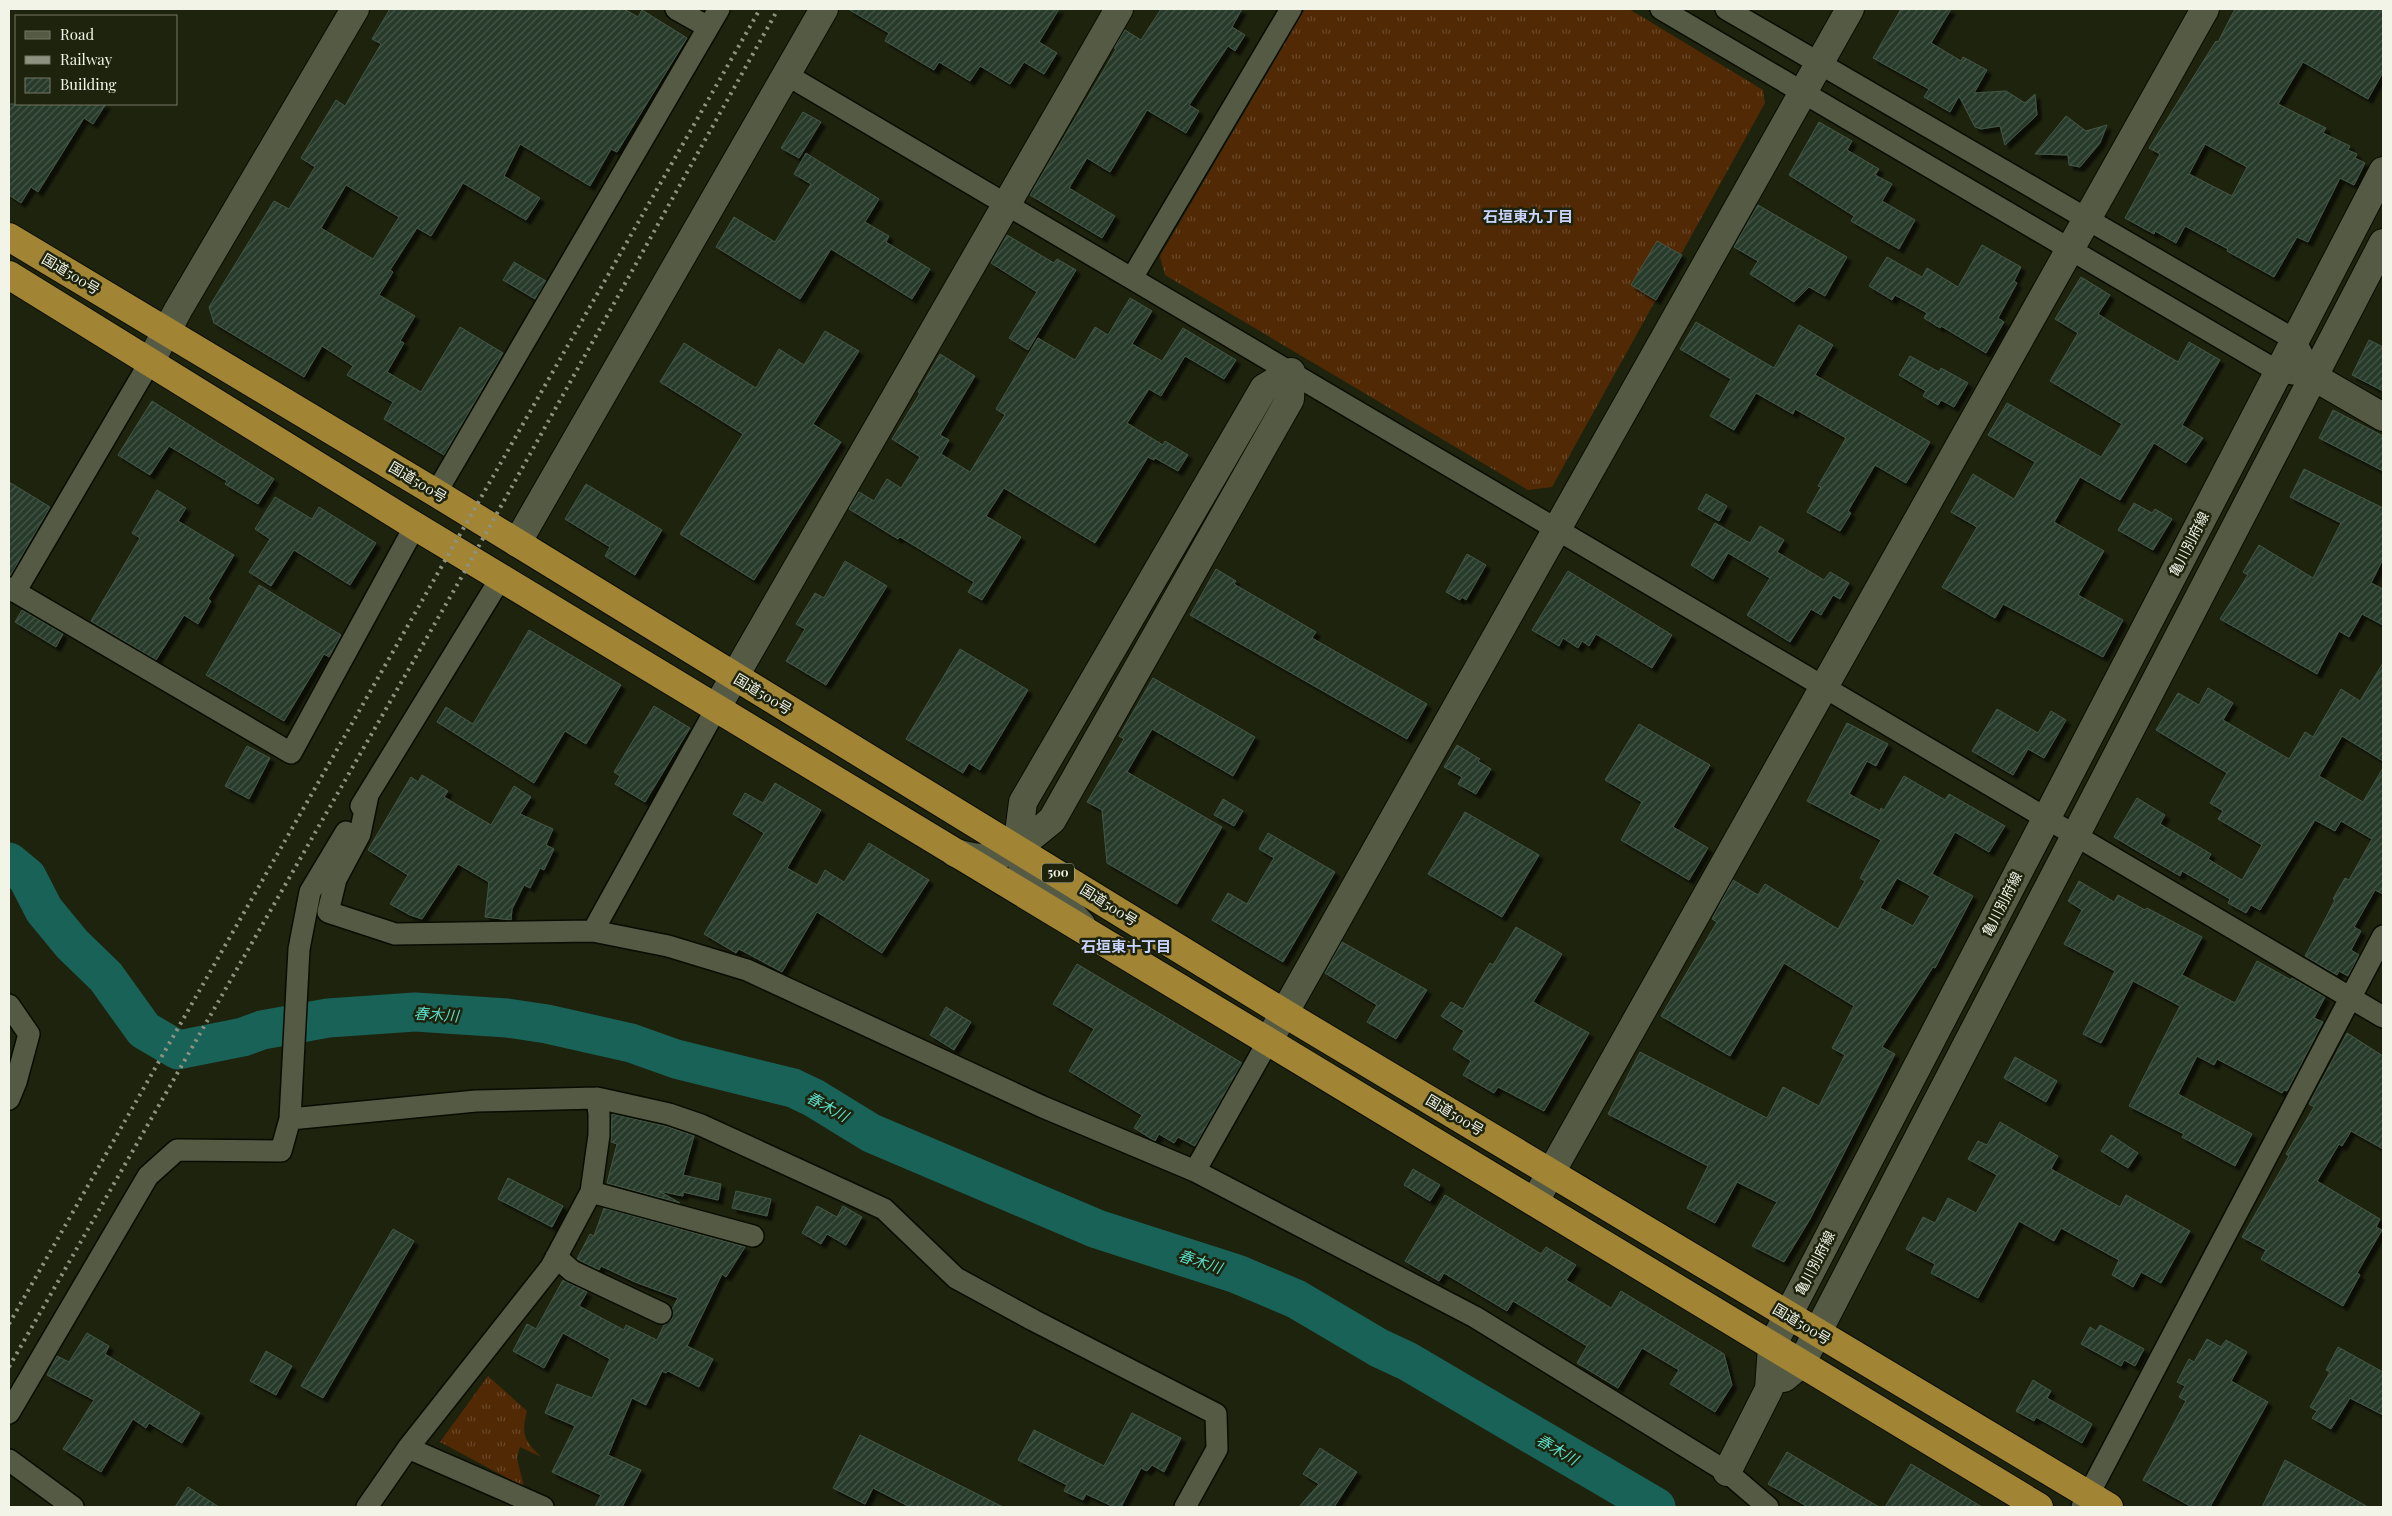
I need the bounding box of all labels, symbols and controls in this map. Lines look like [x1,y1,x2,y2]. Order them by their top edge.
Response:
legend [15,15,178,105]
text: Road [60,24,94,44]
text: Railway [60,49,113,69]
text: Building [60,74,117,94]
district label: 石垣東九丁目 [1483,206,1573,226]
street label: 国道500号 [39,249,104,298]
street label: 国道500号 [386,457,451,506]
street label: 亀川別府線 [2164,508,2213,579]
street label: 国道500号 [731,669,796,718]
road number: 500 [1042,864,1074,882]
street label: 亀川別府線 [1977,868,2026,939]
street label: 国道500号 [1077,879,1142,930]
district label: 石垣東十丁目 [1081,936,1171,956]
water label: 春木川 [413,1002,461,1026]
water label: 春木川 [803,1086,854,1127]
street label: 国道500号 [1423,1090,1488,1139]
street label: 亀川別府線 [1790,1227,1839,1298]
water label: 春木川 [1176,1245,1227,1278]
street label: 国道500号 [1770,1299,1835,1348]
water label: 春木川 [1533,1429,1584,1470]

